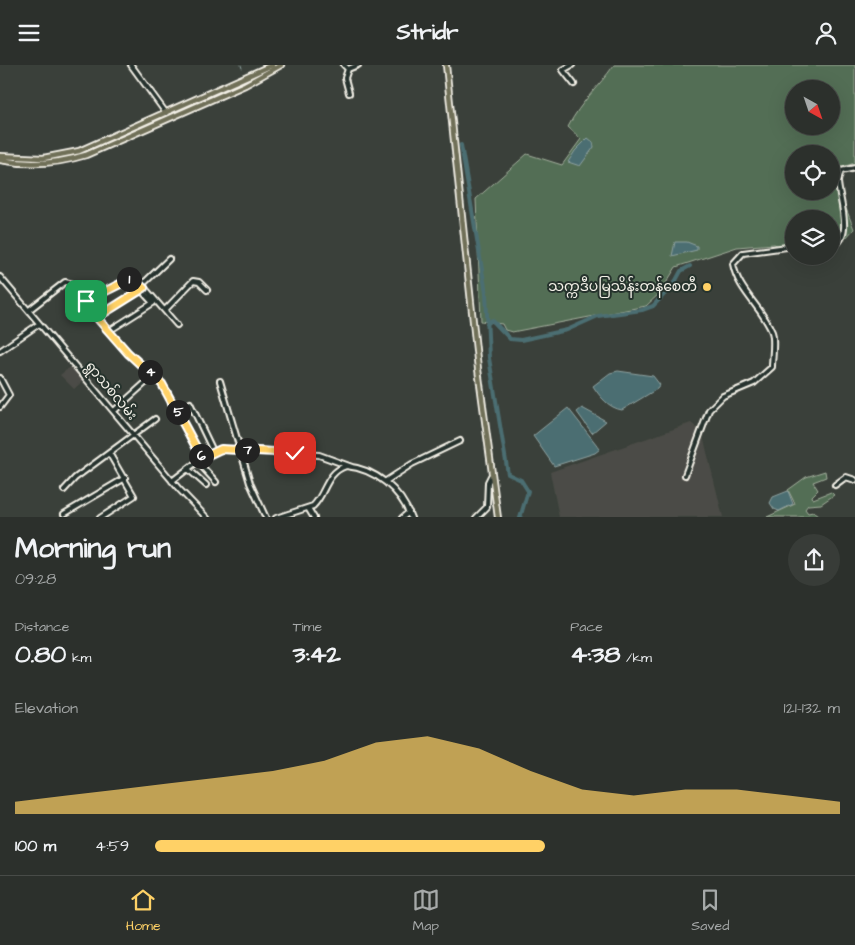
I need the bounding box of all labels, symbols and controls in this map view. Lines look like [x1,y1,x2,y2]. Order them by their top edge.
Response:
text: Stridr [397,17,458,48]
icon: menu [15,19,43,47]
icon: person [812,19,840,47]
north arrow [785,80,840,135]
map controls [785,80,840,265]
button: locate [785,145,840,200]
button: layers [785,210,840,265]
pin: 1 [116,267,142,291]
text: 1 [129,269,130,289]
place label: သက္ကဒီပမြသိန်းတန်စေတီ [548,276,697,298]
pin [65,280,107,322]
marker: သက္ကဒီပမြသိန်းတန်စေတီ [701,281,713,293]
icon: arrive [72,287,100,315]
street label: ရွာသစ်လမ်း [80,357,142,425]
pin: 4 [138,359,162,385]
text: 4 [146,362,155,382]
pin: 5 [166,399,190,425]
text: 5 [174,402,183,422]
pin [274,432,316,474]
pin: 7 [234,437,260,463]
icon: check [281,439,309,467]
text: 7 [243,440,252,460]
pin: 6 [188,443,214,469]
text: 6 [197,446,206,466]
text: Morning run [15,529,171,568]
button: share [788,534,840,586]
text: 09:28 [15,568,56,590]
text: Distance [15,617,69,637]
text: Time [293,617,322,637]
text: Pace [570,617,603,637]
text: 0.80 [15,637,66,672]
text: 3:42 [293,637,341,672]
text: 4:38 [570,637,620,672]
text: km [66,648,91,668]
text: /km [620,648,652,668]
text: Elevation [15,697,78,719]
text: 121–132 m [784,697,840,719]
text: 100 m [15,835,56,857]
text: 4:59 [95,835,129,857]
tab: Home [126,886,161,936]
tab: Map [412,886,440,936]
tab: Saved [691,886,729,936]

